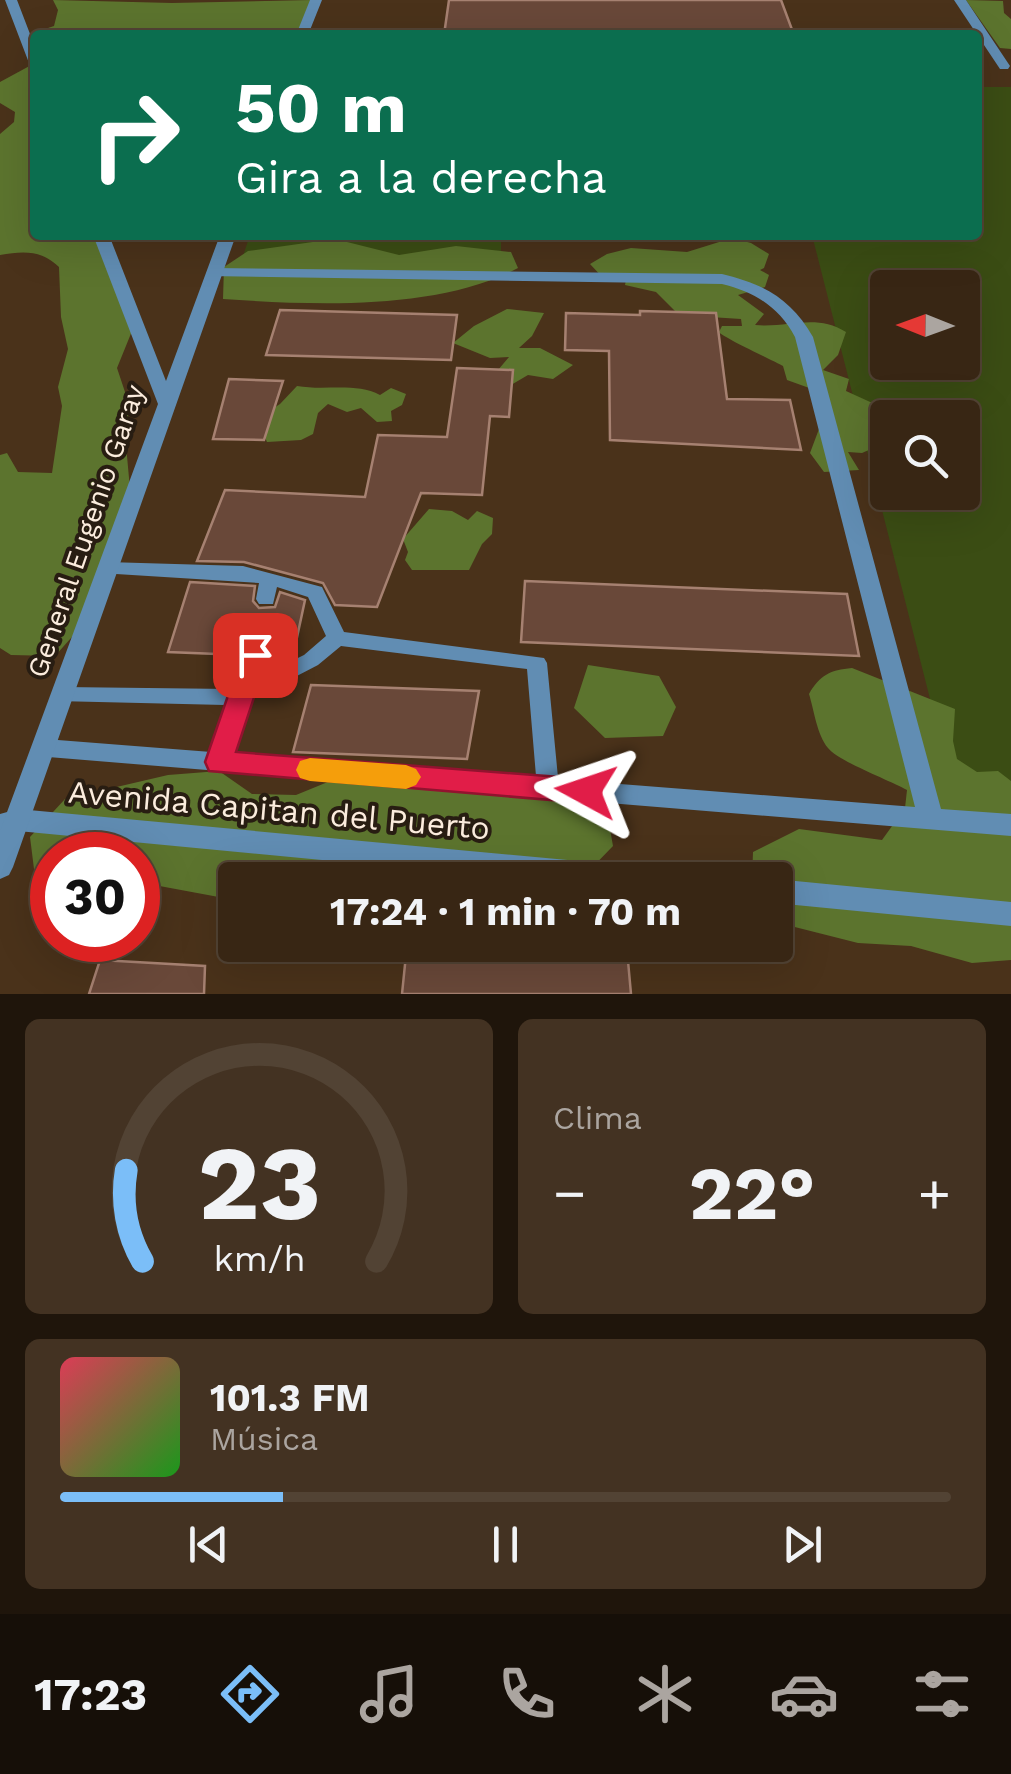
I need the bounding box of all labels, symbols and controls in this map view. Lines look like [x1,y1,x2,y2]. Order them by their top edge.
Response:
text: 50 m [235,67,407,149]
icon: right [70,70,200,200]
text: Gira a la derecha [235,151,607,204]
north arrow [870,270,980,380]
map controls [870,270,980,510]
street label: General Eugenio Garay [20,380,152,682]
button: search [870,400,980,510]
pin [213,613,298,698]
icon: arrive [228,628,283,683]
position arrow [534,739,638,843]
street label: Avenida Capitan del Puerto [67,773,491,847]
speed limit sign: 30 [30,832,160,962]
text: 17:24 · 1 min · 70 m [330,890,681,934]
text: Clima [553,1099,642,1137]
text: 23 [197,1122,321,1244]
text: 22° [689,1149,815,1237]
text: − [553,1161,586,1225]
text: + [918,1161,951,1225]
text: km/h [213,1238,305,1280]
text: 101.3 FM [210,1376,370,1420]
text: Música [210,1420,318,1458]
icon: previous [181,1517,236,1572]
icon: pause [478,1517,533,1572]
icon: next [775,1517,830,1572]
icon: directions [215,1659,285,1729]
icon: music [354,1659,424,1729]
icon: phone [492,1659,562,1729]
icon: climate [630,1659,700,1729]
icon: car [769,1659,839,1729]
icon: filters [907,1659,977,1729]
text: 17:23 [34,1668,147,1721]

